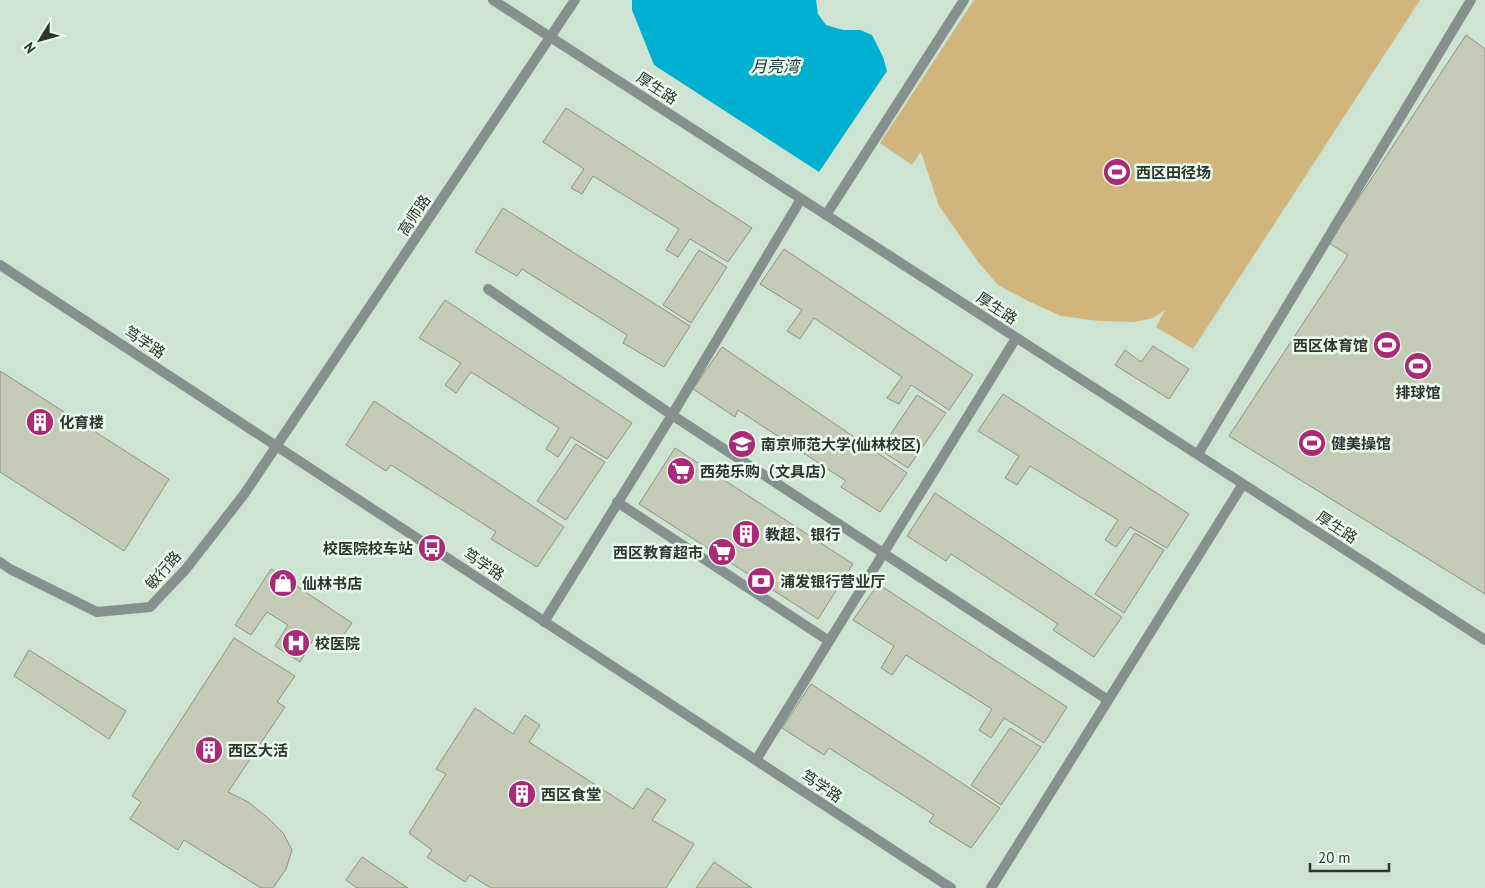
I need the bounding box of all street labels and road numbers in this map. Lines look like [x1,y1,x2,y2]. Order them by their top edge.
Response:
street label: 厚生路 [633,68,681,108]
street label: 高师路 [394,191,434,239]
street label: 厚生路 [973,288,1021,328]
street label: 笃学路 [121,322,169,362]
street label: 厚生路 [1313,507,1361,547]
street label: 笃学路 [460,544,508,584]
street label: 敏行路 [141,547,185,593]
street label: 笃学路 [798,766,846,806]

